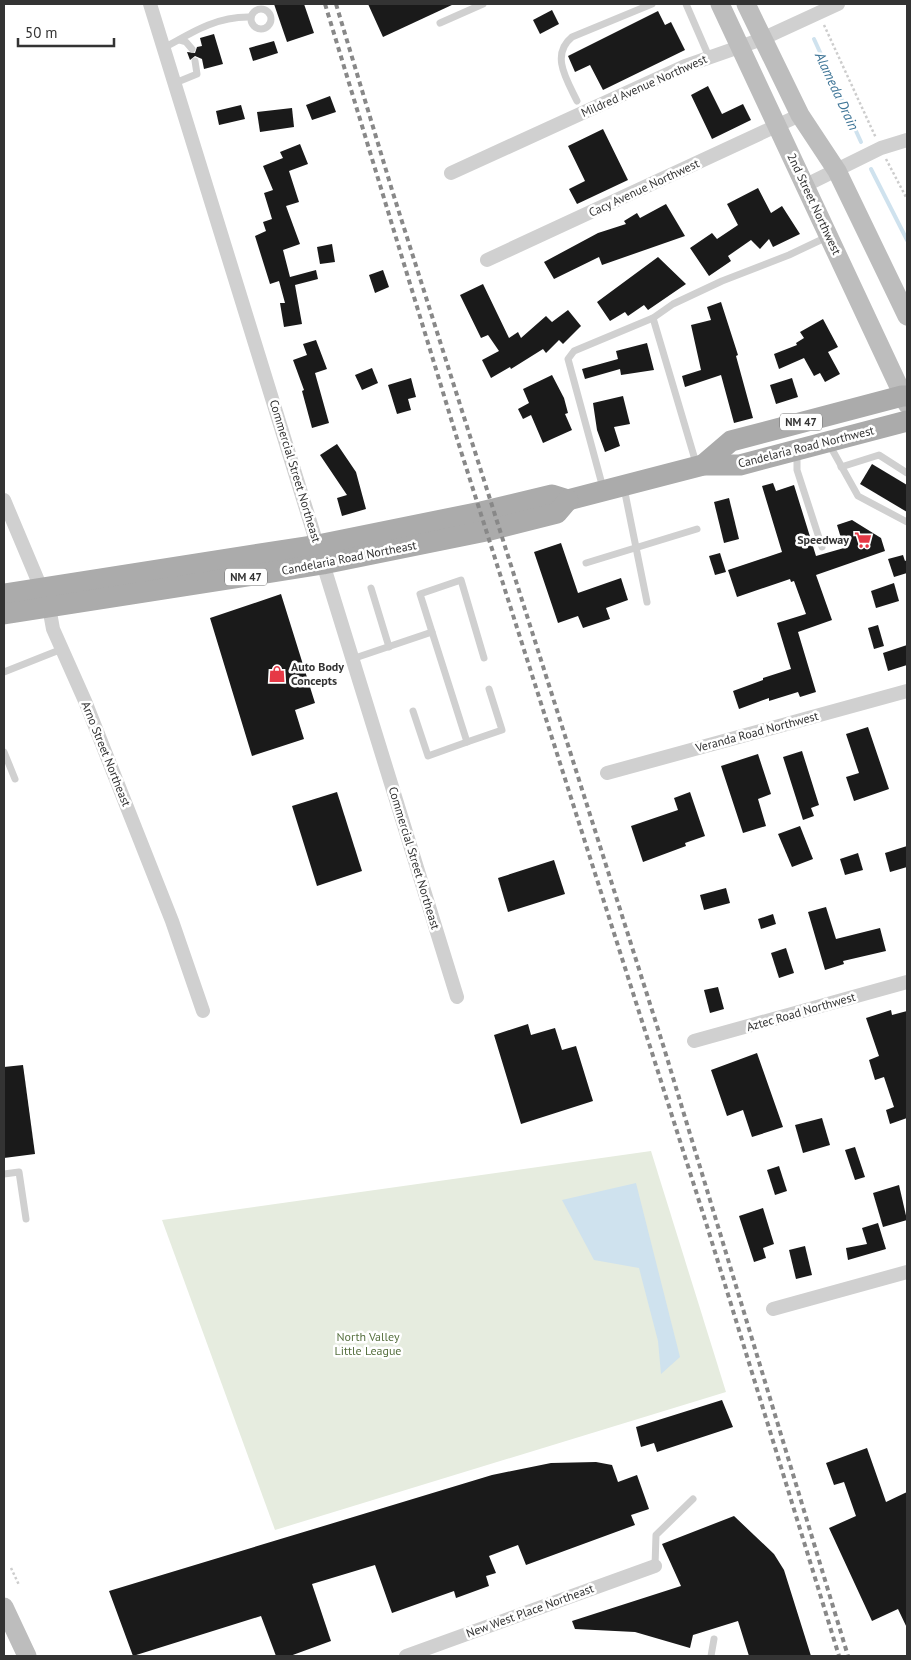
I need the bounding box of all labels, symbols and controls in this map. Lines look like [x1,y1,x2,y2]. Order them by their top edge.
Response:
scale bar [18,15,114,47]
text: 50 m [25,23,58,42]
water label: Alameda Drain [811,48,863,133]
street label: Mildred Avenue Northwest [578,51,709,120]
street label: 2nd Street Northwest [784,151,845,257]
street label: Cacy Avenue Northwest [586,155,701,220]
street label: Commercial Street Northeast [267,398,324,544]
road number: NM 47 [780,414,822,431]
street label: Candelaria Road Northwest [736,422,875,471]
supermarket icon: Speedway [853,530,873,550]
place label: Speedway [797,532,849,547]
street label: Candelaria Road Northeast [280,537,418,578]
road number: NM 47 [225,568,267,586]
place label: Auto Body Concepts [291,659,344,688]
shop icon: Auto Body Concepts [267,664,287,684]
street label: Arno Street Northeast [79,699,134,809]
street label: Veranda Road Northwest [693,708,820,755]
street label: Commercial Street Northeast [386,785,443,931]
street label: Aztec Road Northwest [745,989,857,1034]
park label: North Valley Little League [335,1329,401,1358]
street label: New West Place Northeast [464,1580,596,1641]

